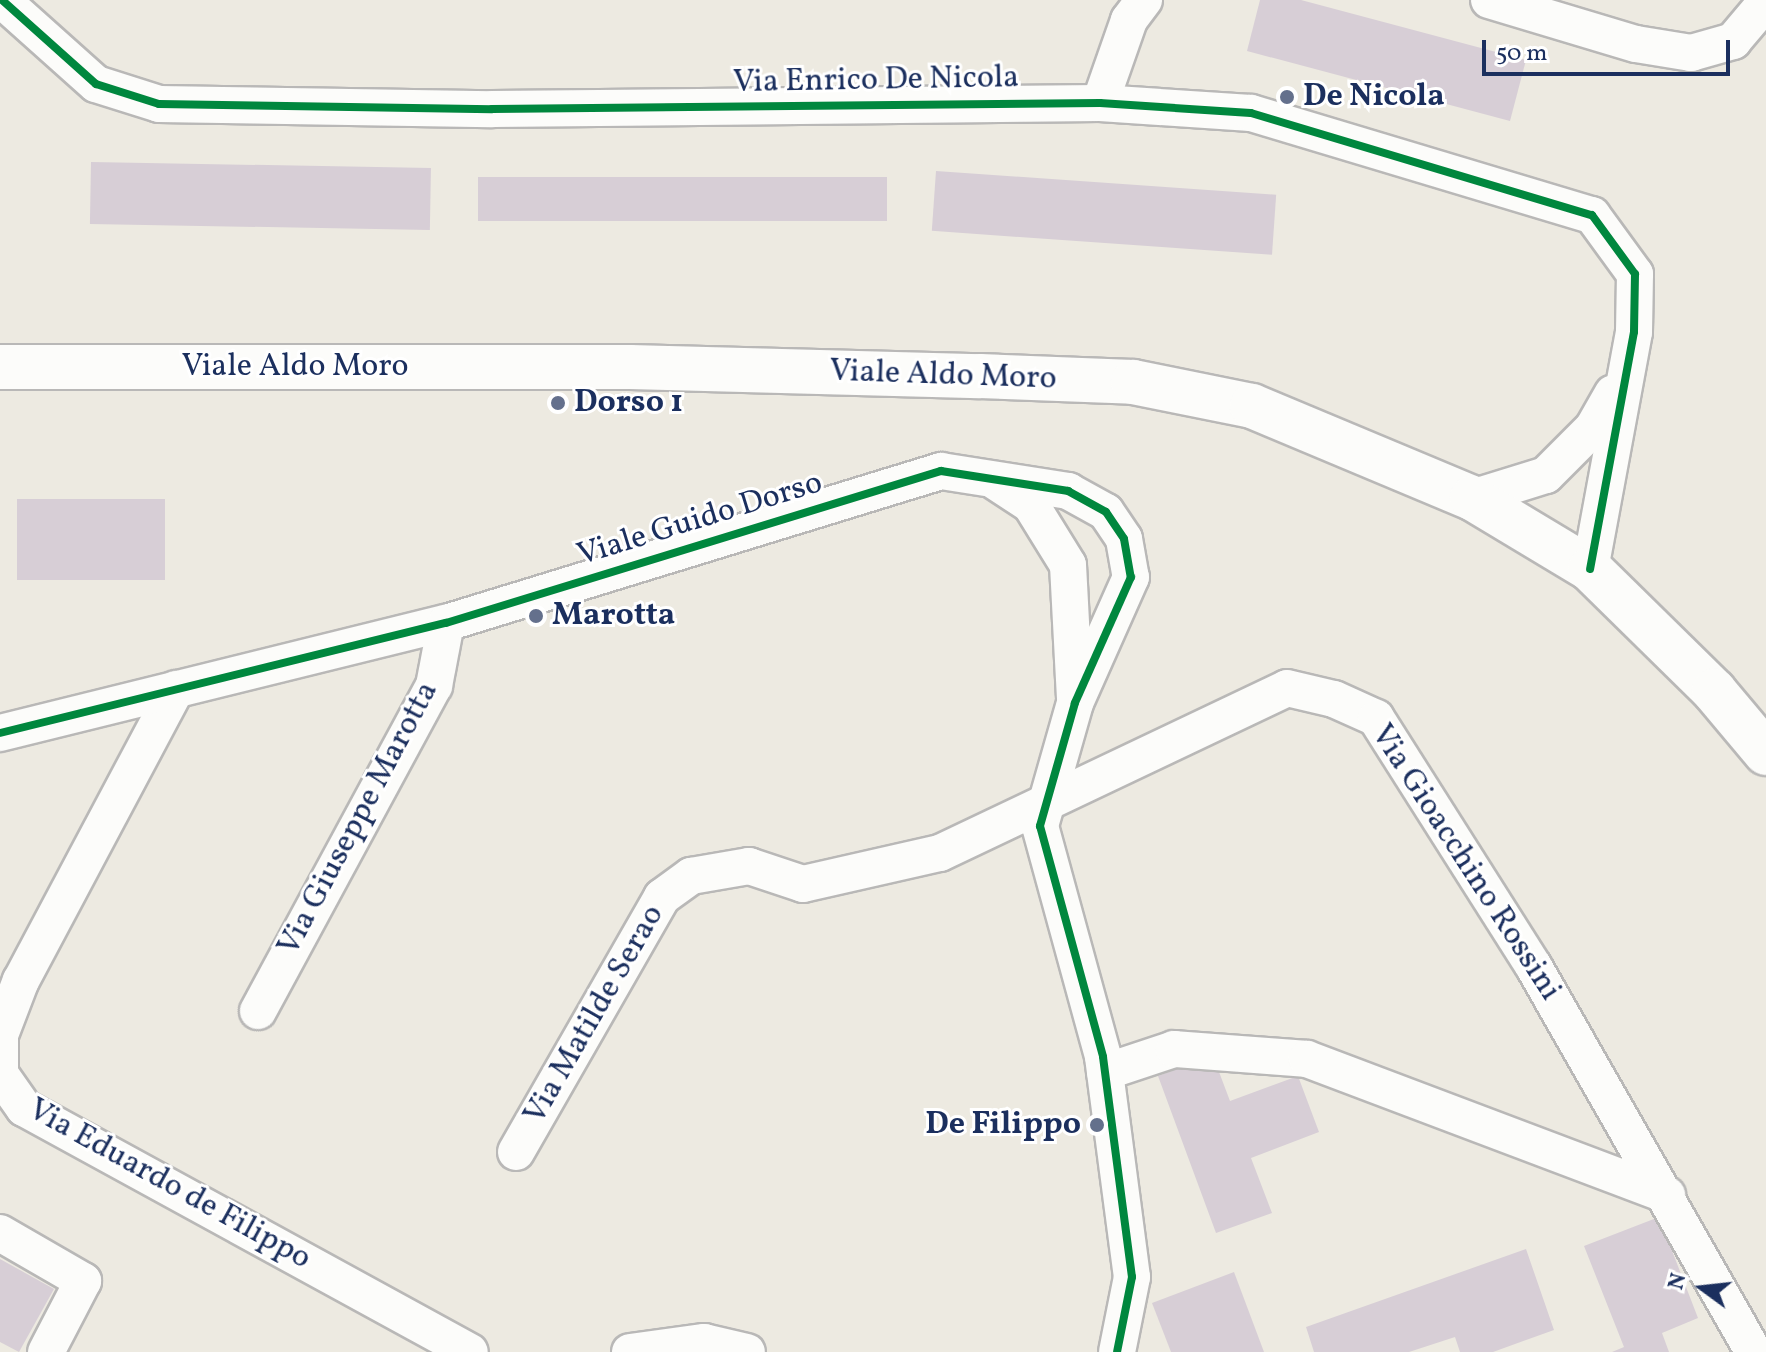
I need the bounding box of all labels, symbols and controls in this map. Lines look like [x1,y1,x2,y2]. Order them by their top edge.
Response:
scale bar [1486,24,1734,74]
text: 50 m [1496,37,1548,71]
street label: Via Enrico De Nicola [733,59,1019,103]
place label: De Nicola [1303,78,1445,116]
marker: De Nicola [1278,88,1296,106]
street label: Viale Aldo Moro [181,348,409,386]
street label: Viale Aldo Moro [829,353,1057,399]
place label: Dorso 1 [574,384,683,422]
marker: Dorso 1 [549,394,567,412]
street label: Viale Guido Dorso [573,464,827,576]
place label: Marotta [552,597,675,635]
marker: Marotta [527,607,545,625]
street label: Via Giuseppe Marotta [271,675,447,963]
street label: Via Gioacchino Rossini [1361,718,1569,1008]
street label: Via Matilde Serao [517,899,673,1131]
street label: Via Eduardo de Filippo [21,1091,317,1279]
place label: De Filippo [925,1106,1081,1144]
marker: De Filippo [1088,1116,1106,1134]
north arrow [1662,1248,1742,1328]
text: N [1661,1270,1695,1293]

